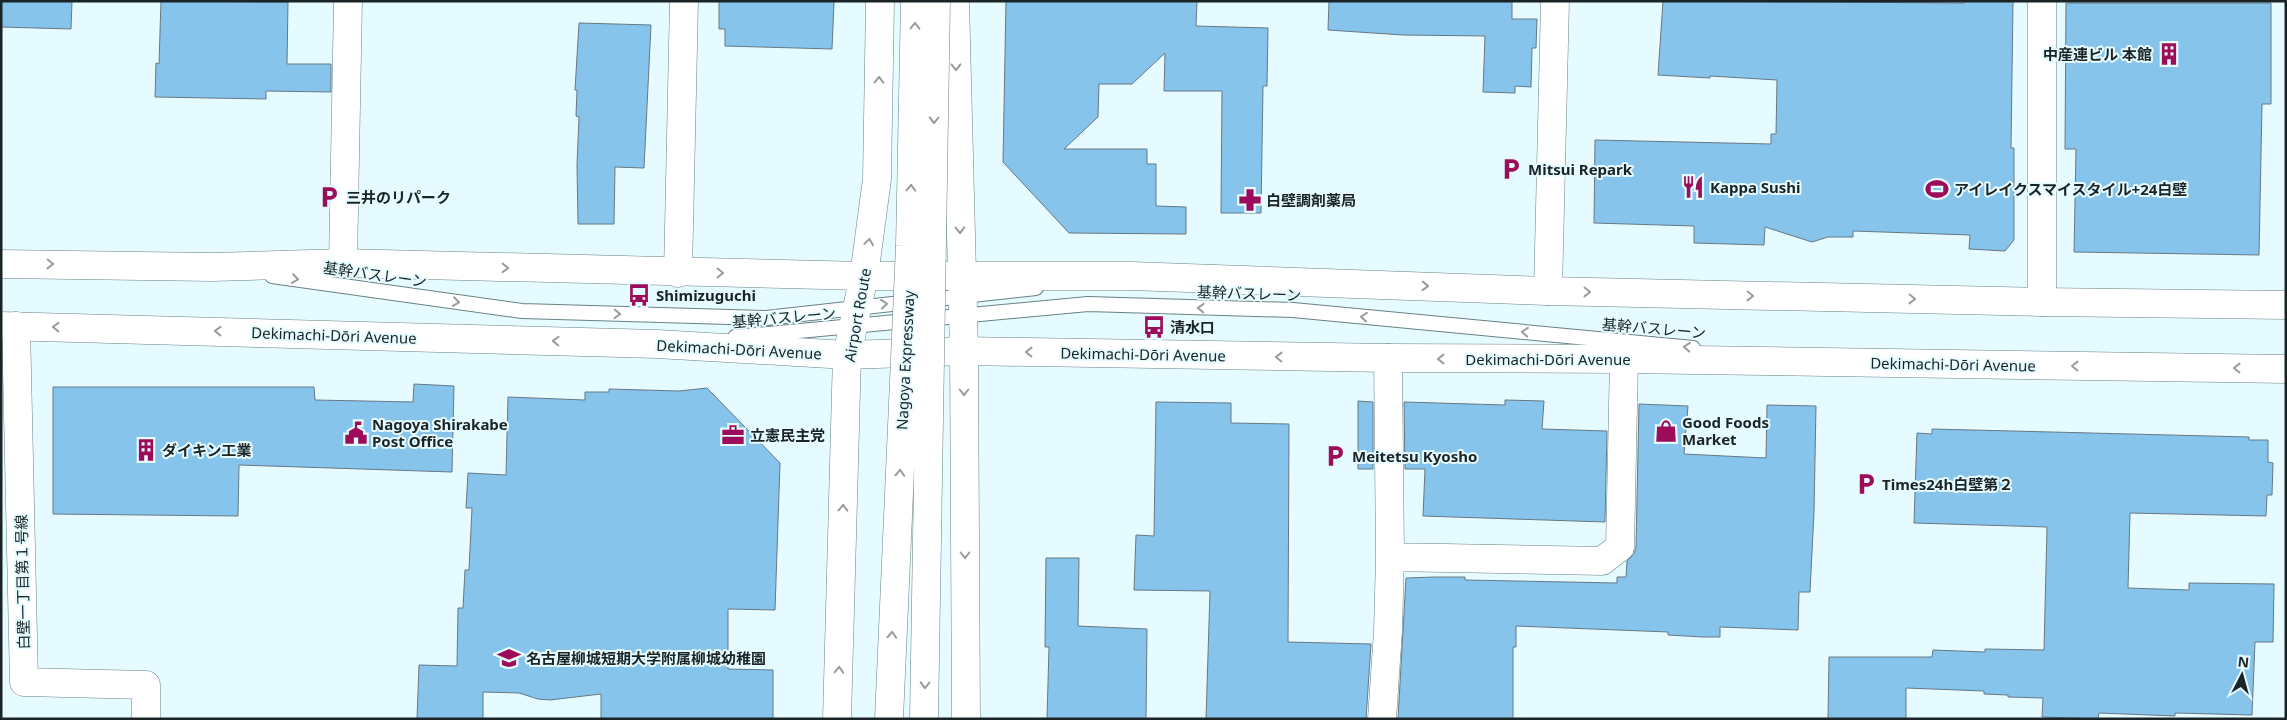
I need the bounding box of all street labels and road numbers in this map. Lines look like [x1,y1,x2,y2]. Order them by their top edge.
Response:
street label: 基幹バスレーン [322,257,428,291]
street label: Airport Route [839,266,875,364]
street label: 基幹バスレーン [1197,281,1301,305]
street label: Nagoya Expressway [891,289,919,430]
street label: 基幹バスレーン [731,302,837,332]
street label: 基幹バスレーン [1601,313,1707,343]
street label: Dekimachi-Dōri Avenue [251,322,417,348]
street label: Dekimachi-Dōri Avenue [656,335,822,363]
street label: Dekimachi-Dōri Avenue [1060,343,1226,365]
street label: Dekimachi-Dōri Avenue [1465,349,1631,369]
street label: Dekimachi-Dōri Avenue [1870,353,2036,375]
street label: 白壁一丁目第１号線 [11,514,33,650]

